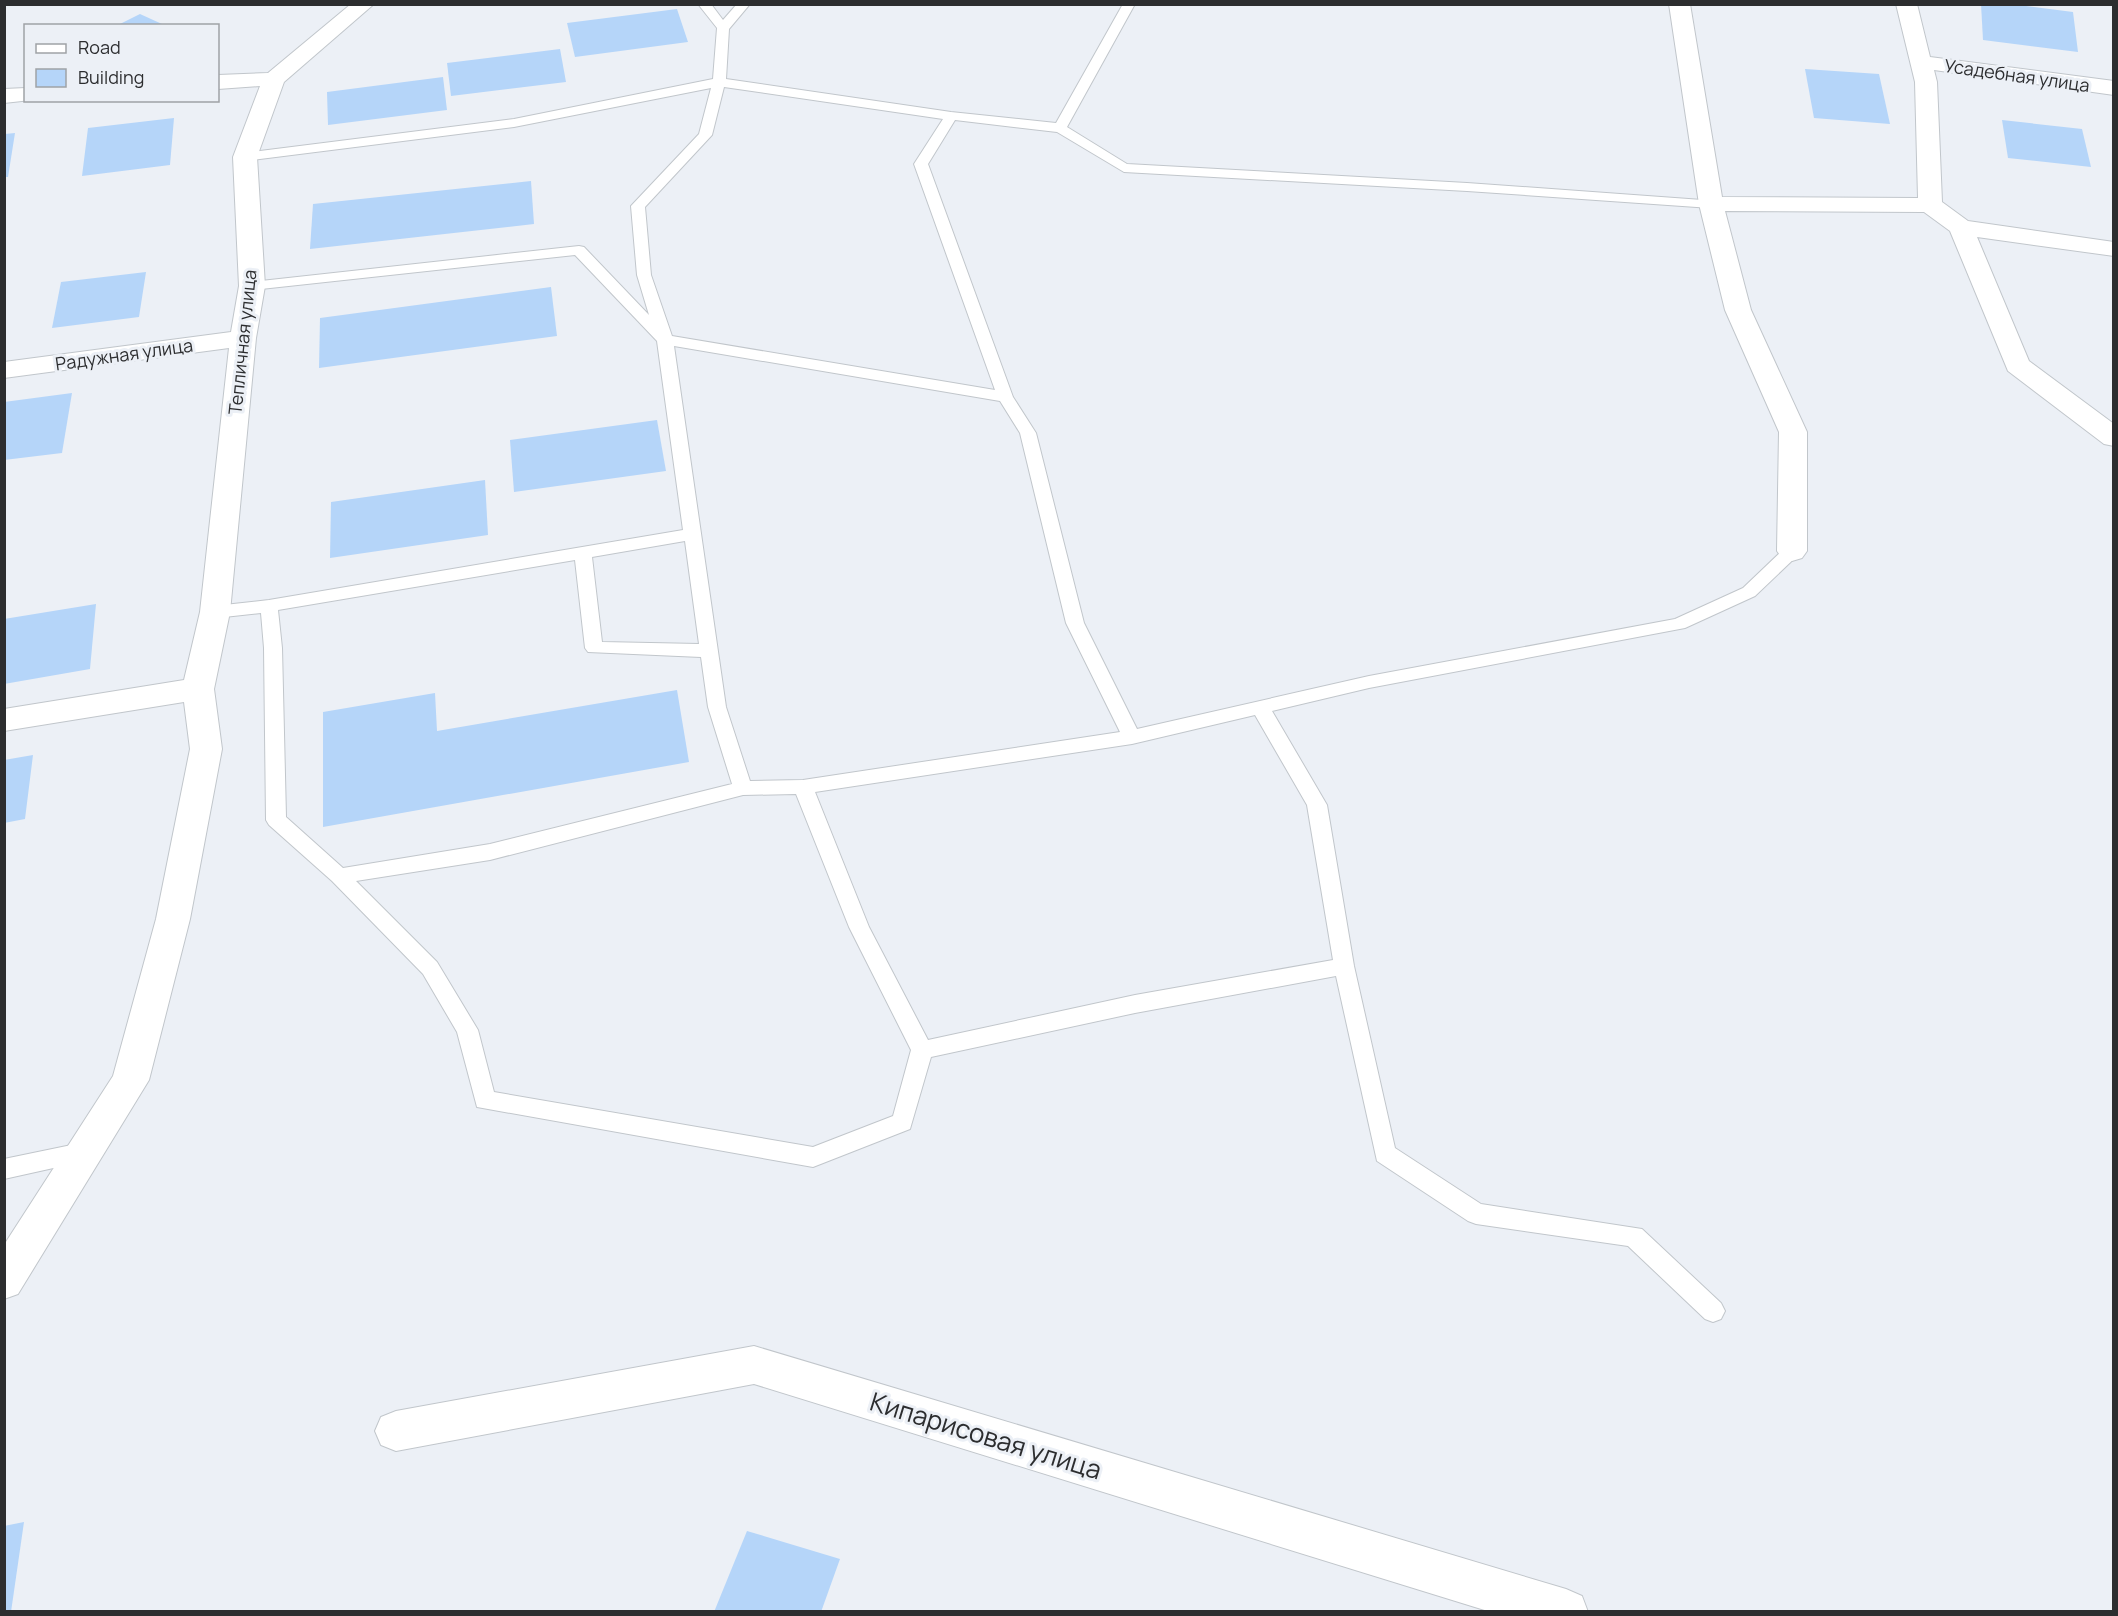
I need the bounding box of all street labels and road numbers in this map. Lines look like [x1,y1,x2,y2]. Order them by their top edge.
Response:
street label: Усадебная улица [1943,53,2091,97]
street label: Тепличная улица [222,268,262,416]
street label: Радужная улица [54,332,194,376]
street label: Кипарисовая улица [866,1383,1106,1487]

